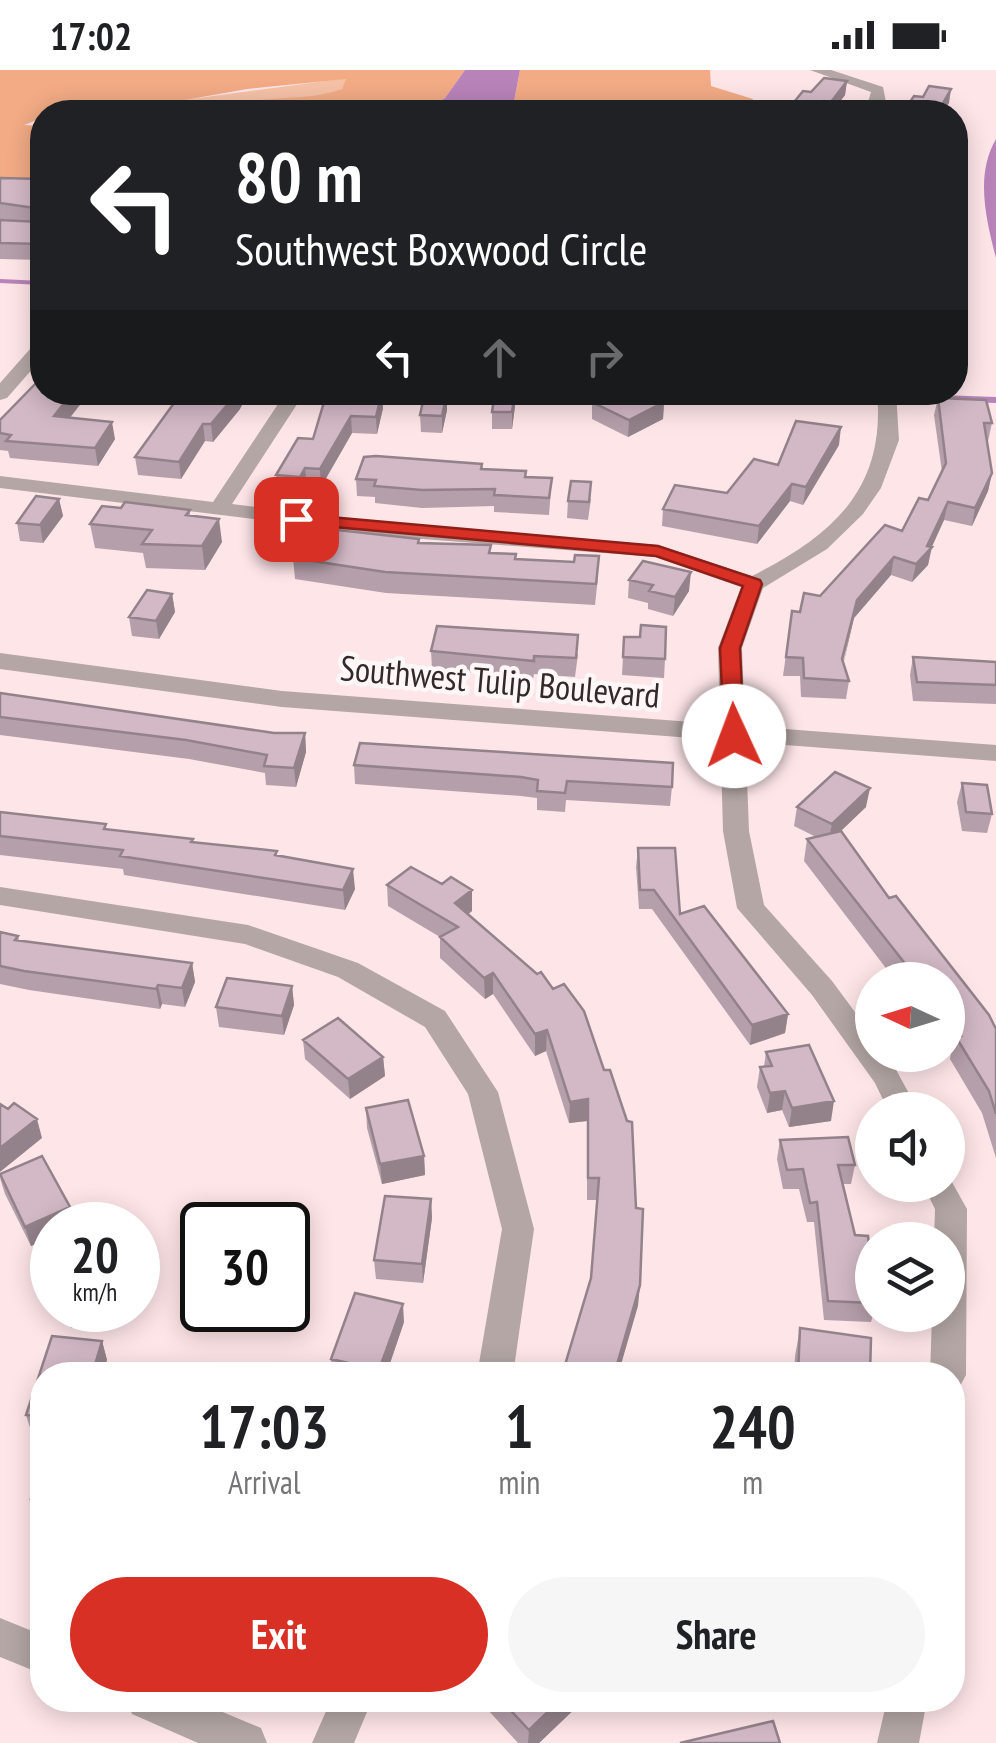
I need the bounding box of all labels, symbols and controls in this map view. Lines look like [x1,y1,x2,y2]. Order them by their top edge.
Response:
text: 17:02 [50,11,132,60]
text: 80 m [235,131,363,221]
icon: left [70,140,200,270]
text: Southwest Boxwood Circle [235,219,647,277]
icon: left [367,330,422,385]
icon: ahead [472,330,527,385]
icon: right [577,330,632,385]
pin [254,477,339,562]
icon: arrive [269,492,324,547]
street label: Southwest Tulip Boulevard [338,644,662,718]
position arrow [682,684,786,788]
north arrow [855,962,965,1072]
map controls [855,962,965,1332]
button: sound [855,1092,965,1202]
speed limit sign: 30 [180,1202,310,1332]
text: 20 [71,1222,119,1287]
button: layers [855,1222,965,1332]
text: km/h [73,1276,117,1308]
text: 17:03 [199,1387,329,1465]
text: 1 [505,1387,534,1465]
text: 240 [710,1387,796,1465]
text: Arrival [228,1461,300,1503]
text: min [498,1461,540,1503]
text: m [742,1461,763,1503]
button: Exit [70,1577,488,1692]
button: Share [508,1577,925,1692]

